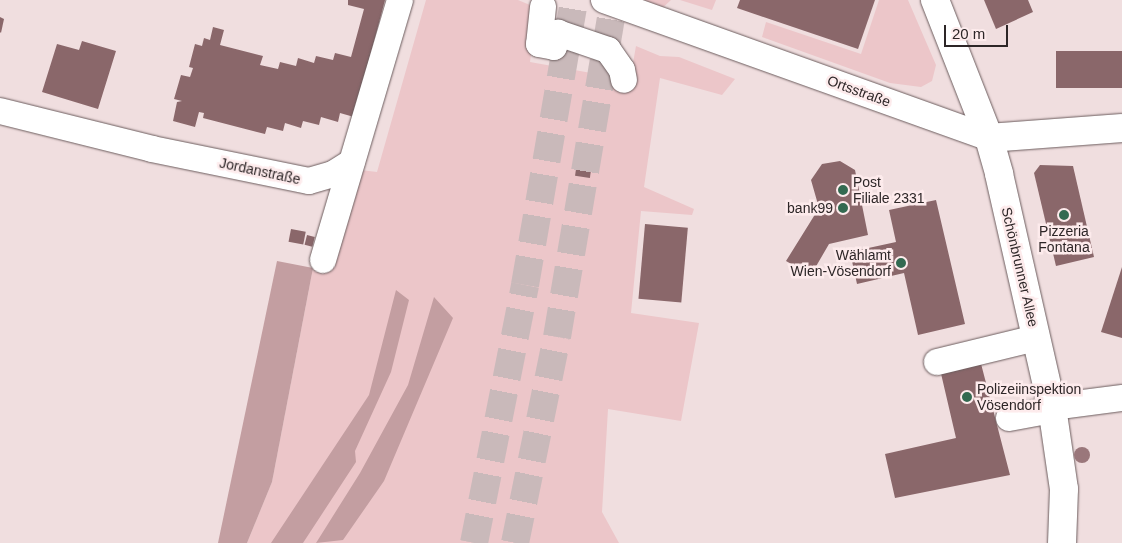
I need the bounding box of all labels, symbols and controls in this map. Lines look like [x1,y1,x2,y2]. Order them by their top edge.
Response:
scale bar [947,15,1011,47]
text: 20 m [952,25,985,42]
street label: Ortsstraße [825,72,893,110]
street label: Jordanstraße [218,154,302,188]
place label: Post Filiale 2331 [853,174,925,206]
marker: Post Filiale 2331 [837,184,849,196]
place label: bank99 [787,200,833,216]
marker: bank99 [837,202,849,214]
street label: Schönbrunner Allee [998,205,1042,329]
marker: Pizzeria Fontana [1058,209,1070,221]
place label: Pizzeria Fontana [1038,223,1090,256]
place label: Wählamt Wien-Vösendorf [791,247,891,280]
marker: Wählamt Wien-Vösendorf [895,257,907,269]
place label: Polizeiinspektion Vösendorf [977,381,1081,414]
marker: Polizeiinspektion Vösendorf [961,391,973,403]

